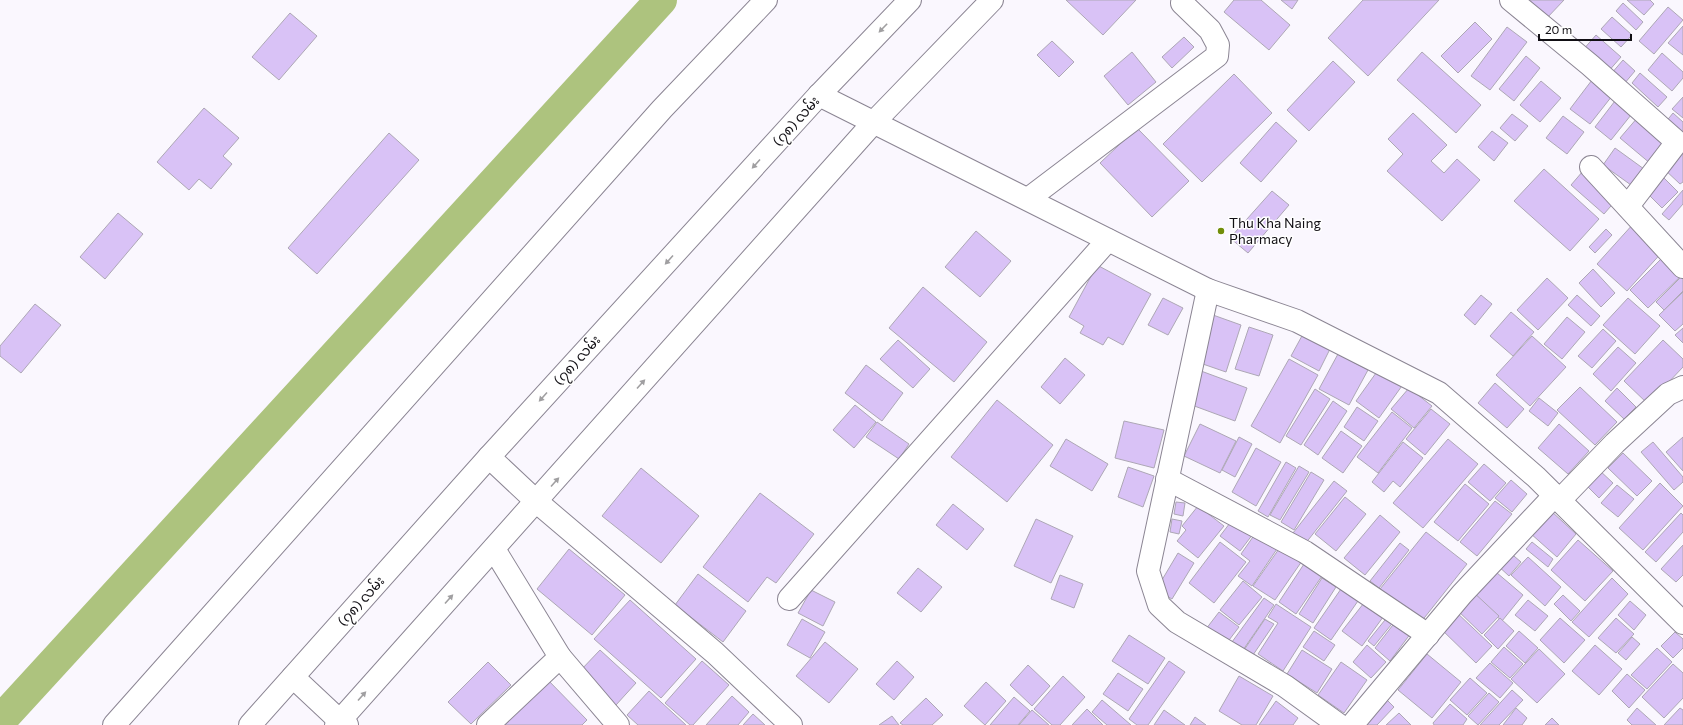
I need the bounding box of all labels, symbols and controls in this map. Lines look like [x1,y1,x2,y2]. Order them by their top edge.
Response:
scale bar [1539,16,1631,42]
text: 20 m [1545,22,1572,36]
one-way arrow [878,23,888,33]
street label: (၇၈) လမ်း [768,91,826,152]
one-way arrow [751,159,761,169]
place label: Thu Kha Naing Pharmacy [1229,214,1321,247]
marker: Thu Kha Naing Pharmacy [1216,226,1226,236]
one-way arrow [664,255,673,265]
street label: (၇၈) လမ်း [549,330,607,391]
one-way arrow [636,380,645,389]
one-way arrow [539,392,548,403]
one-way arrow [550,476,559,487]
street label: (၇၈) လမ်း [333,571,391,632]
one-way arrow [445,594,454,604]
one-way arrow [358,691,367,701]

